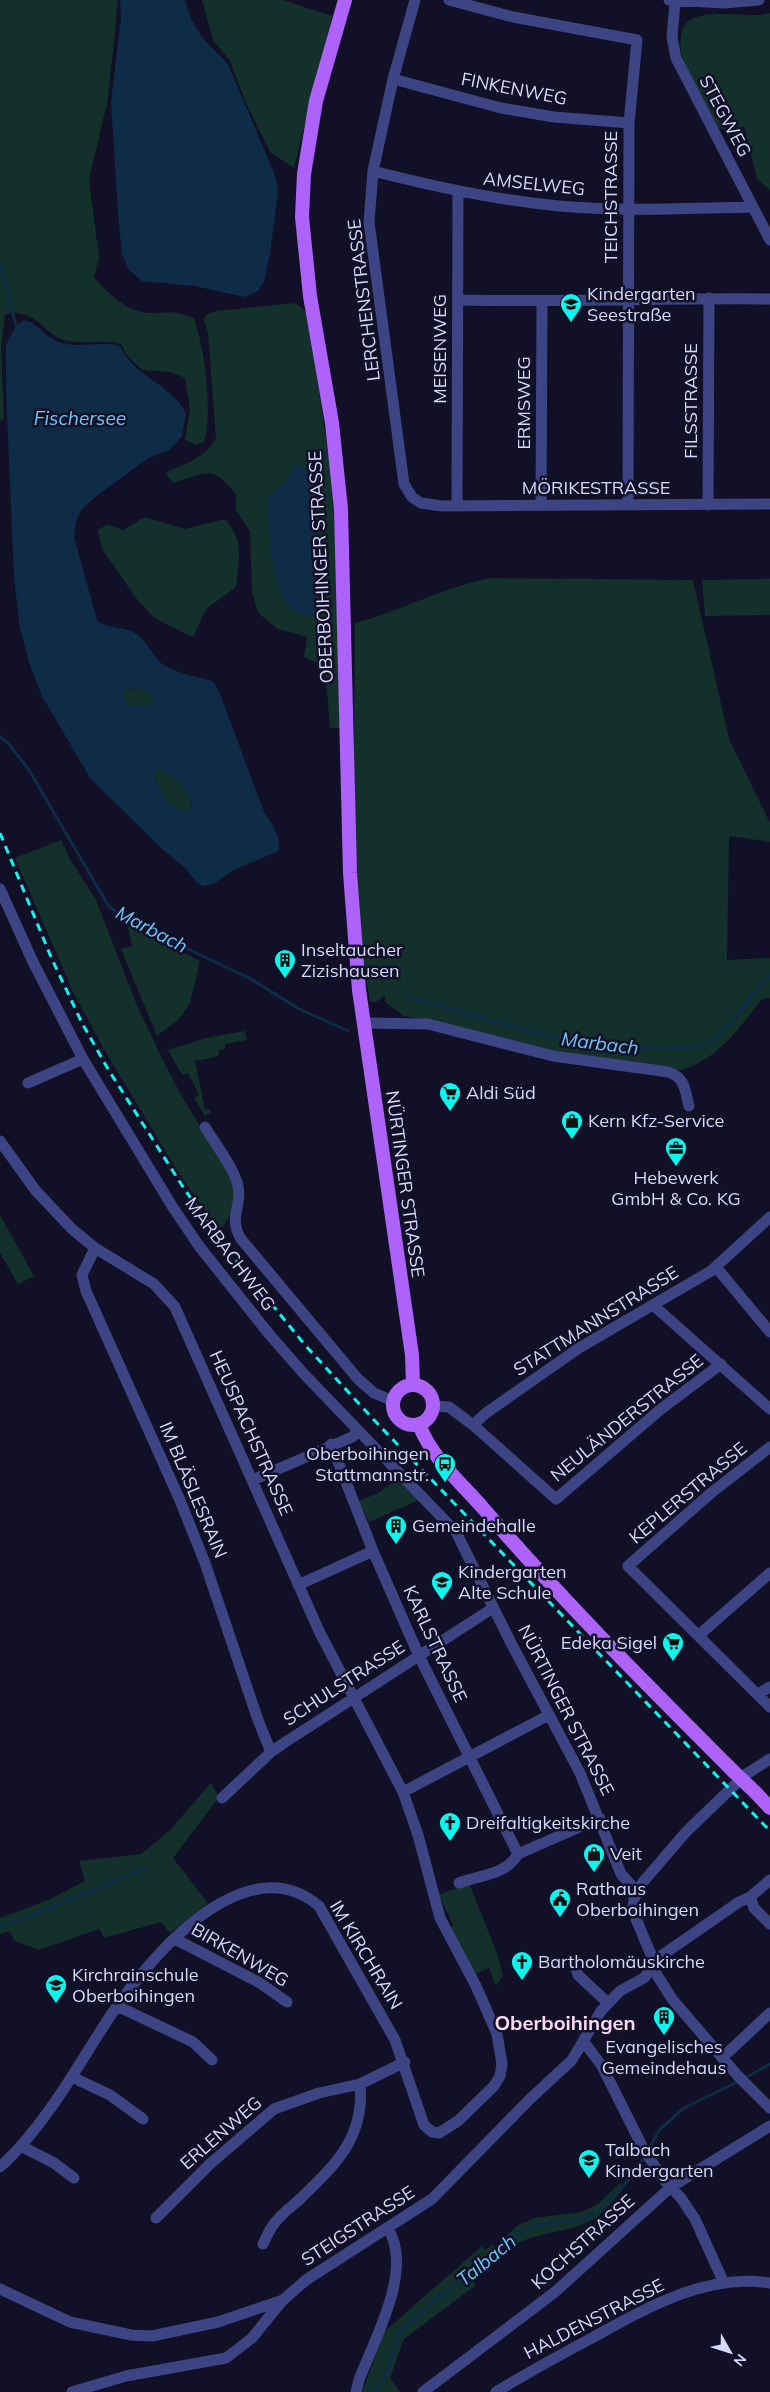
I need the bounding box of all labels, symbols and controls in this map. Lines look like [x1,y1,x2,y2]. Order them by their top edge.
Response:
street label: FINKENWEG [459,67,569,110]
street label: STEGWEG [694,71,756,160]
street label: TEICHSTRASSE [599,131,622,263]
street label: AMSELWEG [482,167,586,200]
street label: LERCHENSTRASSE [342,218,385,382]
place label: Kindergarten Seestraße [587,282,695,326]
school or university icon: Kindergarten Seestraße [559,292,583,323]
street label: MEISENWEG [428,294,451,404]
street label: FILSSTRASSE [679,343,702,459]
street label: ERMSWEG [512,356,535,450]
water label: Fischersee [34,406,126,430]
street label: OBERBOIHINGER STRASSE [303,450,338,684]
street label: MÖRIKESTRASSE [522,476,670,499]
water label: Marbach [112,900,192,958]
place label: Inseltaucher Zizishausen [301,938,403,982]
building icon: Inseltaucher Zizishausen [273,948,297,979]
water label: Marbach [560,1026,640,1060]
supermarket icon: Aldi Süd [438,1081,462,1112]
place label: Aldi Süd [466,1081,536,1104]
street label: NÜRTINGER STRASSE [381,1089,430,1279]
shop icon: Kern Kfz-Service [560,1109,584,1140]
place label: Kern Kfz-Service [588,1109,724,1132]
office icon: Hebewerk GmbH & Co. KG [664,1136,688,1167]
place label: Hebewerk GmbH & Co. KG [611,1166,741,1210]
street label: MARBACHWEG [180,1192,281,1315]
street label: STATTMANNSTRASSE [509,1260,682,1381]
street label: HEUSPACHSTRASSE [205,1347,298,1519]
street label: NEULÄNDERSTRASSE [546,1349,708,1486]
street label: IM BLÄSLESRAIN [154,1418,233,1561]
street label: KEPLERSTRASSE [624,1437,751,1549]
place label: Oberboihingen Stattmannstr. [306,1442,429,1486]
bus stop icon: Oberboihingen Stattmannstr. [433,1452,457,1483]
building icon: Gemeindehalle [384,1514,408,1545]
place label: Gemeindehalle [412,1514,536,1537]
place label: Kindergarten Alte Schule [458,1560,566,1604]
school or university icon: Kindergarten Alte Schule [430,1570,454,1601]
street label: KARLSTRASSE [398,1582,473,1706]
street label: NÜRTINGER STRASSE [513,1620,620,1799]
place label: Edeka Sigel [561,1631,657,1654]
supermarket icon: Edeka Sigel [661,1631,685,1662]
street label: SCHULSTRASSE [279,1635,409,1730]
church icon: Dreifaltigkeitskirche [438,1811,462,1842]
place label: Dreifaltigkeitskirche [466,1811,630,1834]
shop icon: Veit [582,1842,606,1873]
place label: Veit [610,1842,642,1865]
place label: Rathaus Oberboihingen [576,1877,699,1921]
public building icon: Rathaus Oberboihingen [548,1887,572,1918]
street label: IM KIRCHRAIN [325,1896,408,2013]
street label: BIRKENWEG [188,1917,293,1992]
church icon: Bartholomäuskirche [510,1950,534,1981]
place label: Bartholomäuskirche [538,1950,705,1973]
place label: Kirchrainschule Oberboihingen [72,1963,199,2007]
school or university icon: Kirchrainschule Oberboihingen [44,1973,68,2004]
building icon: Evangelisches Gemeindehaus [652,2005,676,2036]
district label: Oberboihingen [494,2010,636,2035]
place label: Evangelisches Gemeindehaus [602,2035,726,2079]
street label: ERLENWEG [175,2091,266,2174]
place label: Talbach Kindergarten [605,2138,713,2182]
school or university icon: Talbach Kindergarten [577,2148,601,2179]
street label: STEIGSTRASSE [297,2180,419,2271]
street label: KOCHSTRASSE [526,2189,639,2294]
water label: Talbach [452,2229,520,2291]
street label: HALDENSTRASSE [520,2273,668,2364]
north arrow [705,2327,755,2377]
text: N [730,2350,750,2370]

